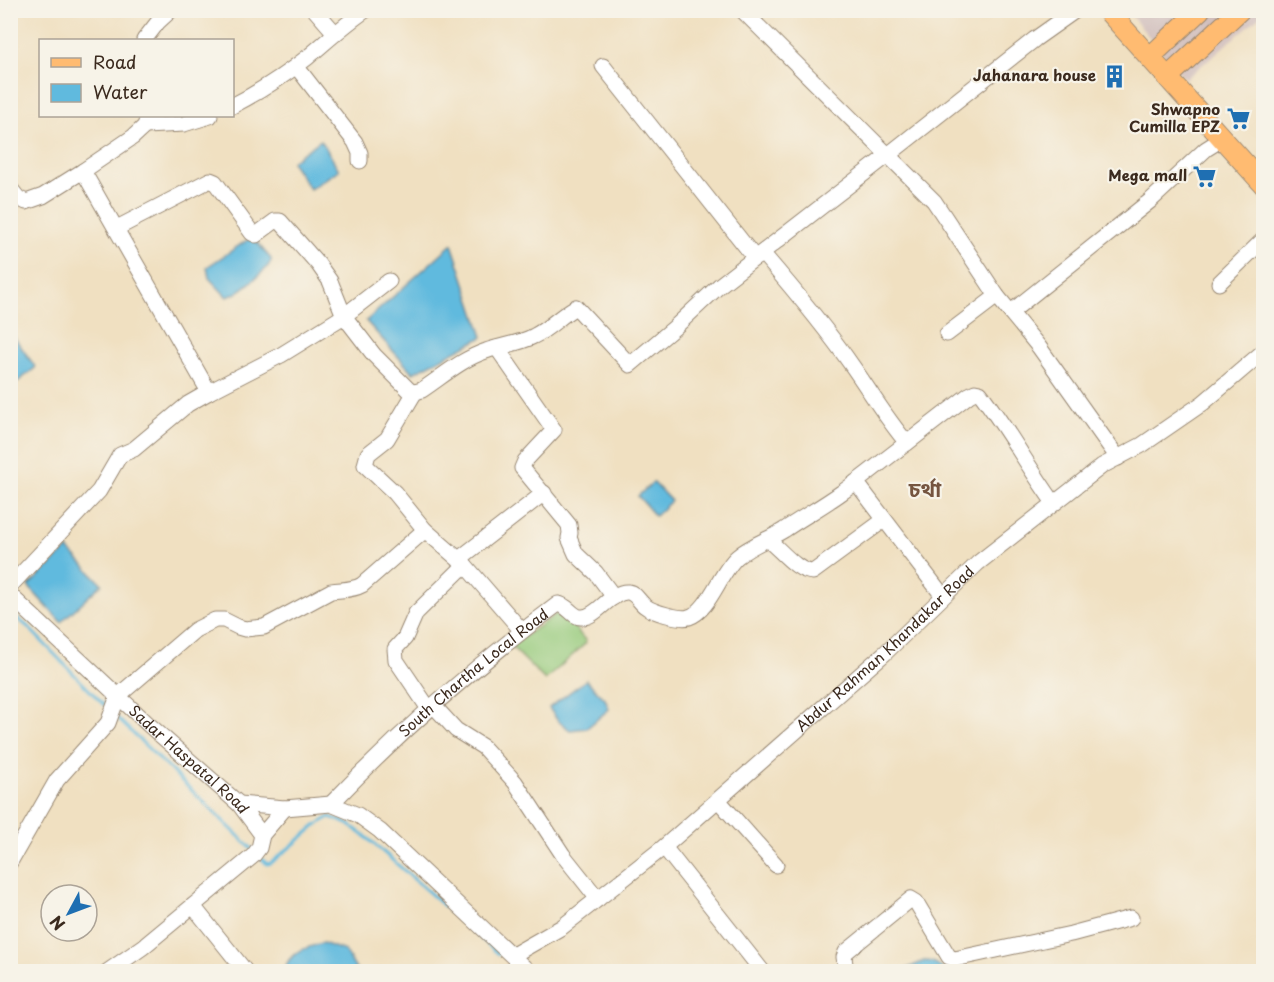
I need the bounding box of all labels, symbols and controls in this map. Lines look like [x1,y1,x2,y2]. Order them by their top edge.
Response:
legend [39,39,234,117]
text: Road [93,48,137,75]
place label: Jahanara house [973,63,1096,86]
building icon: Jahanara house [1101,63,1127,89]
text: Water [93,78,148,105]
place label: Shwapno Cumilla EPZ [1129,97,1220,137]
supermarket icon: Shwapno Cumilla EPZ [1225,106,1251,132]
place label: Mega mall [1108,163,1187,186]
supermarket icon: Mega mall [1192,163,1218,189]
district label: চর্থা [908,472,942,504]
street label: Abdur Rahman Khandakar Road [790,560,979,736]
street label: South Chartha Local Road [393,602,553,742]
street label: Sadar Haspatal Road [124,699,255,818]
north arrow [39,883,99,943]
text: N [44,911,70,936]

